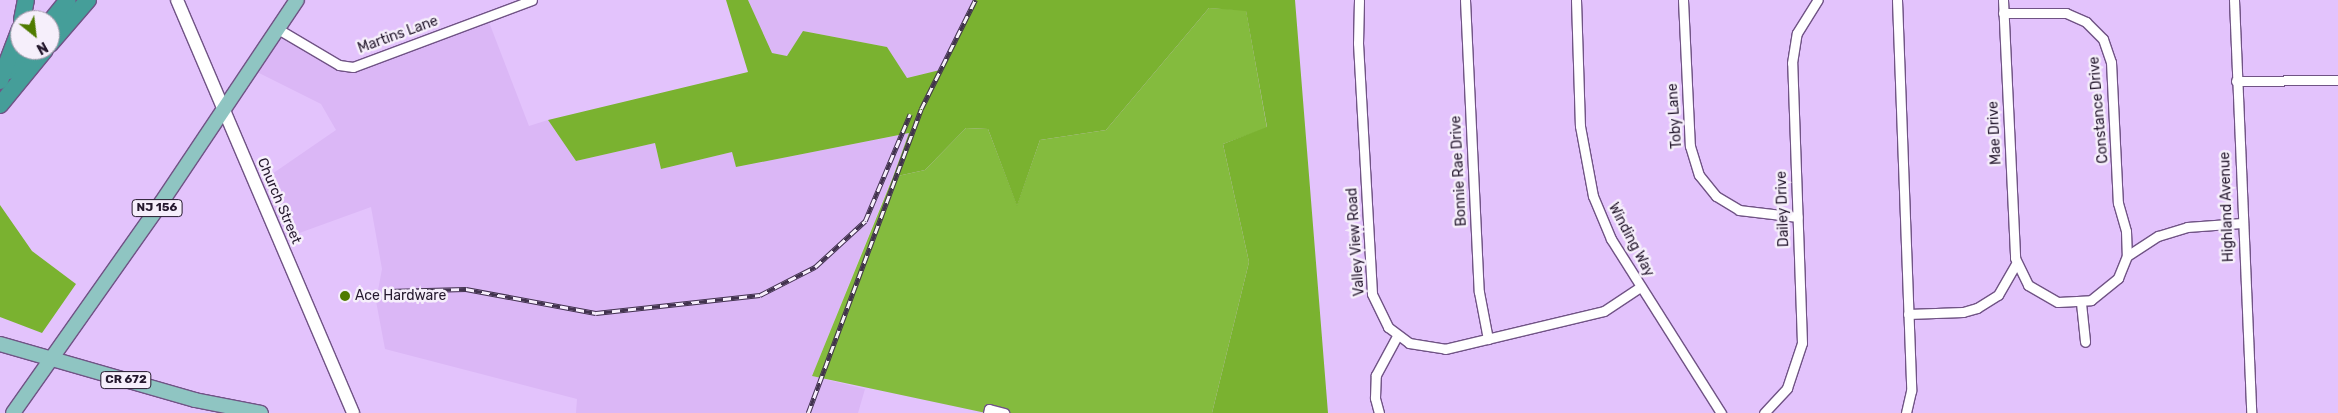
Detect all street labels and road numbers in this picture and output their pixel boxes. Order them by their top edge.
street label: Martins Lane [356,13,440,57]
street label: Constance Drive [2086,56,2112,164]
street label: Toby Lane [1664,83,1686,149]
street label: Mae Drive [1985,101,2005,165]
street label: Bonnie Rae Drive [1448,115,1470,227]
street label: Highland Avenue [2217,151,2237,263]
street label: Church Street [253,156,305,246]
street label: Dailey Drive [1773,170,1793,248]
street label: Valley View Road [1344,187,1368,297]
road number: NJ 156 [131,198,183,218]
street label: Winding Way [1605,200,1657,280]
road number: CR 672 [100,370,152,390]

